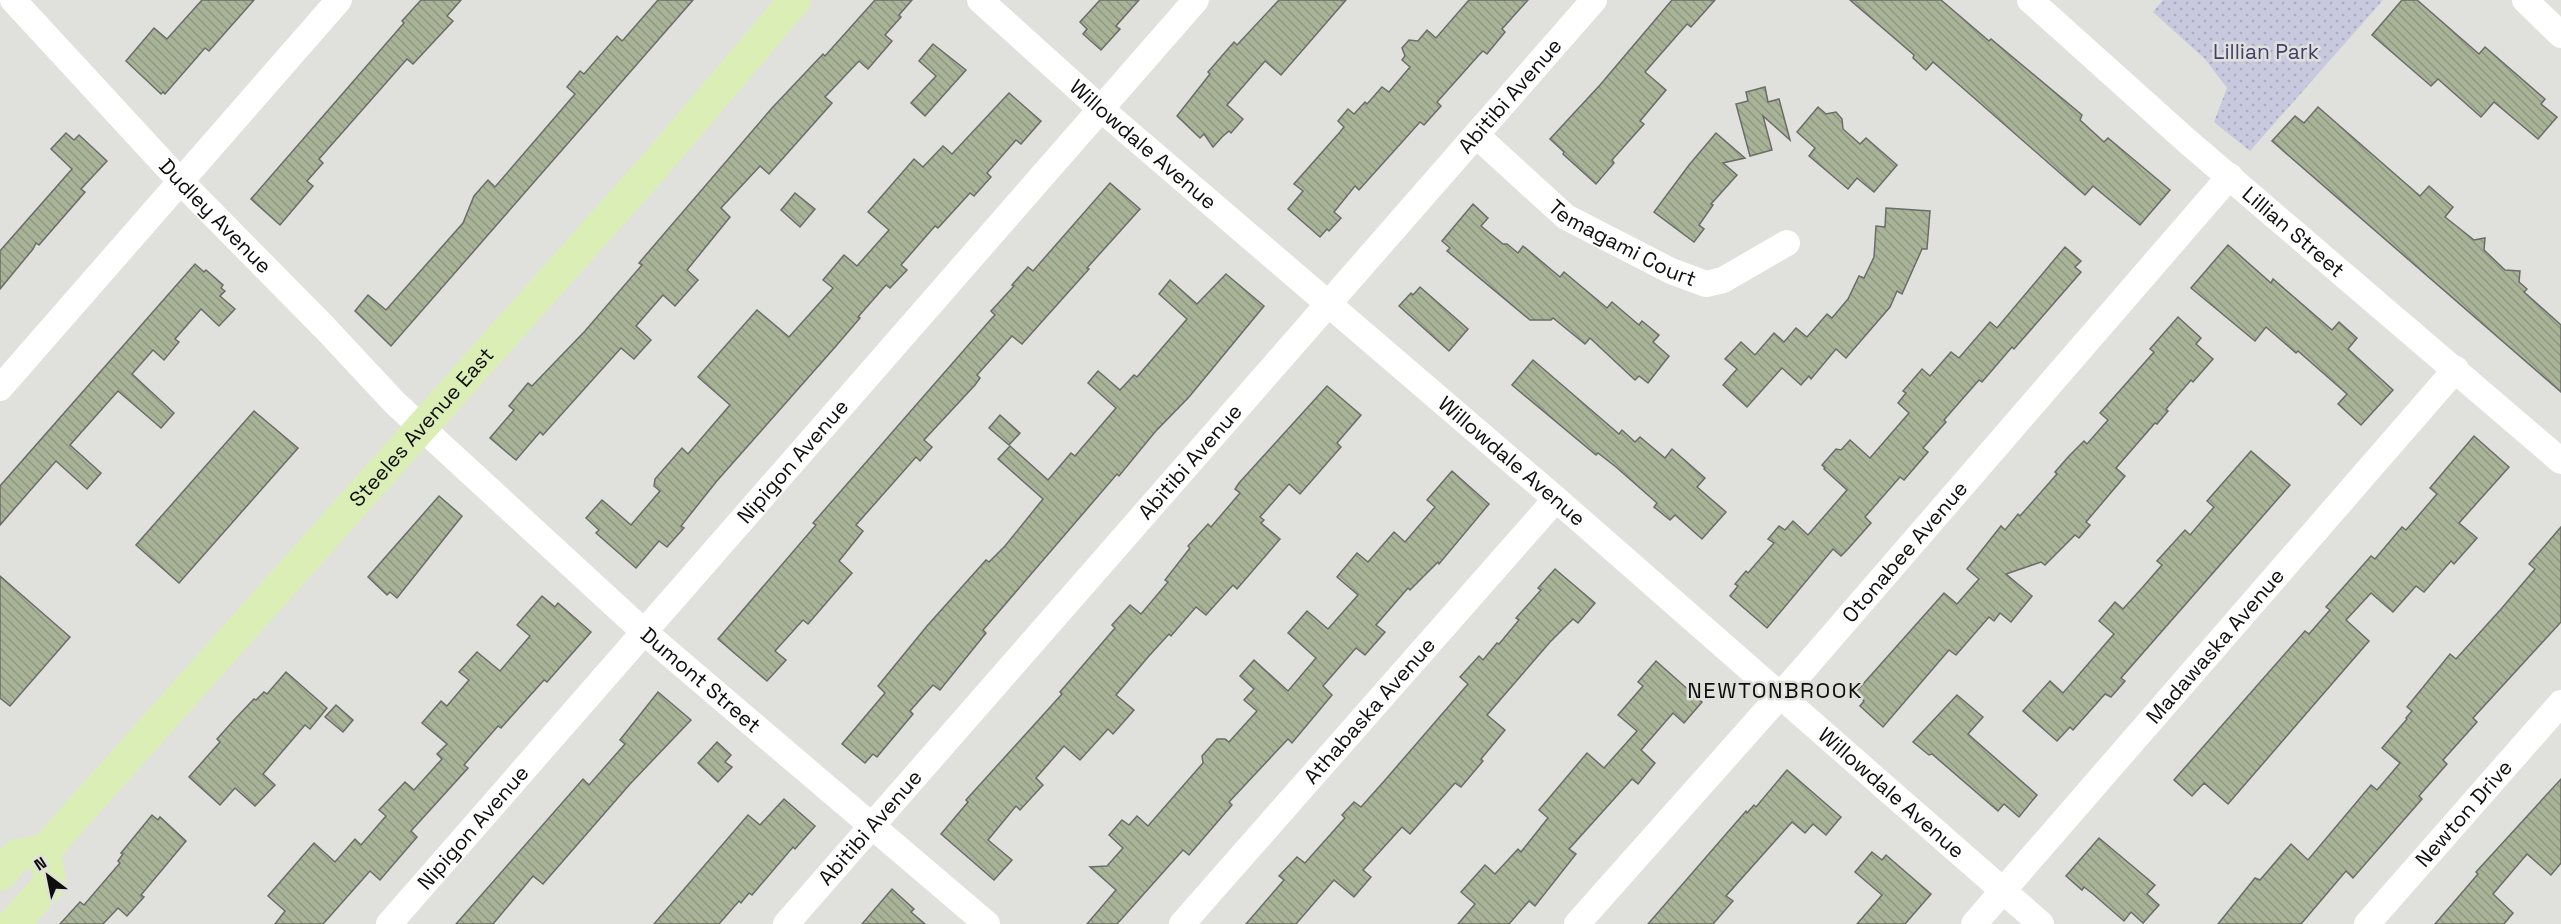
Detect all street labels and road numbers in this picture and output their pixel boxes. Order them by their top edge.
street label: Abitibi Avenue [1452,32,1568,159]
street label: Willowdale Avenue [1064,73,1223,215]
street label: Dudley Avenue [153,153,278,279]
street label: Lillian Street [2237,180,2351,283]
street label: Temagami Court [1543,193,1700,292]
street label: Steeles Avenue East [343,341,499,512]
street label: Willowdale Avenue [1433,390,1591,532]
street label: Nipigon Avenue [731,393,854,529]
street label: Abitibi Avenue [1132,398,1248,525]
street label: Otonabee Avenue [1836,475,1973,628]
street label: Madawaska Avenue [2140,562,2290,729]
street label: Dumont Street [635,621,767,739]
street label: Athabaska Avenue [1297,632,1441,789]
street label: Willowdale Avenue [1813,721,1970,864]
street label: Newton Drive [2409,754,2518,872]
street label: Nipigon Avenue [411,759,534,895]
street label: Abitibi Avenue [812,764,928,891]

